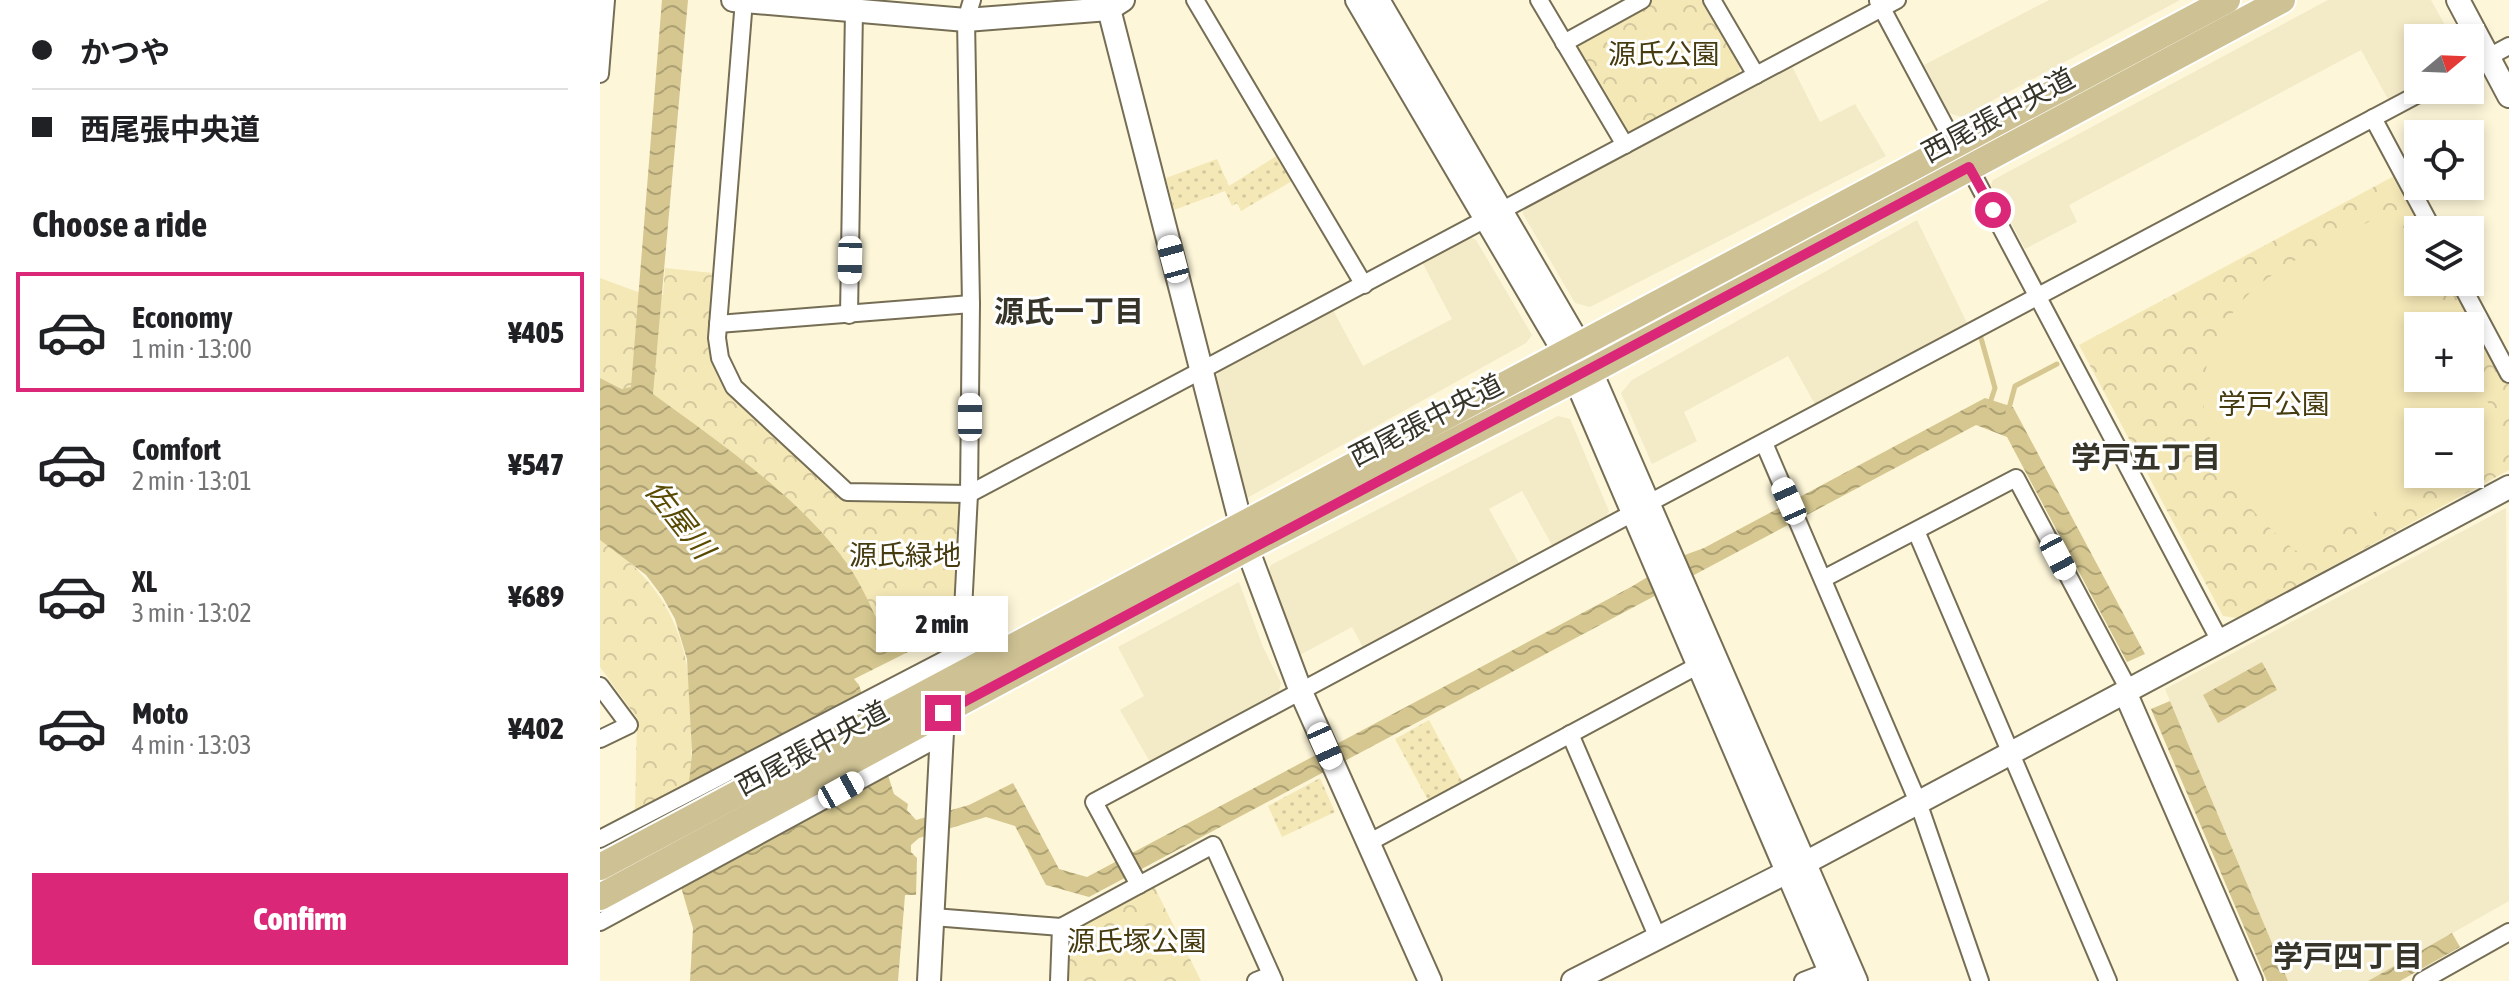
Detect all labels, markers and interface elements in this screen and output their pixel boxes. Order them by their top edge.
north arrow [2404,24,2484,104]
map controls [2404,24,2484,488]
text: かつや [80,35,170,69]
park label: 源氏公園 [1608,38,1720,70]
street label: 西尾張中央道 [1916,61,2080,169]
text: 西尾張中央道 [80,112,260,146]
button: locate [2404,120,2484,200]
route start [1975,192,2011,228]
text: Choose a ride [32,203,207,245]
button: layers [2404,216,2484,296]
car [1155,233,1191,285]
car [838,236,862,284]
district label: 源氏一丁目 [994,294,1144,328]
icon: car [36,296,108,368]
text: Economy [132,300,233,334]
button: + [2404,312,2484,392]
text: ¥405 [508,315,564,349]
text: 1 min · 13:00 [132,334,252,364]
street label: 西尾張中央道 [1344,368,1508,472]
park label: 学戸公園 [2218,388,2330,420]
car [958,393,982,441]
button: − [2404,408,2484,488]
icon: car [36,428,108,500]
text: Comfort [132,432,221,466]
district label: 学戸五丁目 [2071,440,2221,474]
text: ¥547 [508,447,564,481]
text: 2 min · 13:01 [132,466,252,496]
water label: 佐屋川 [639,473,723,567]
car [1768,474,1810,528]
car [2036,530,2080,584]
park label: 源氏緑地 [849,539,961,571]
icon: car [36,560,108,632]
text: XL [132,564,157,598]
text: ¥689 [508,579,564,613]
callout: 2 min [877,597,1009,653]
text: 3 min · 13:02 [132,598,252,628]
text: 2 min [915,609,969,639]
icon: car [36,692,108,764]
street label: 西尾張中央道 [730,694,894,802]
route end [925,695,961,731]
text: Moto [132,696,189,730]
text: ¥402 [508,711,564,745]
car [1304,719,1346,773]
text: 4 min · 13:03 [132,730,252,760]
car [814,768,868,812]
button: Confirm [32,873,568,965]
park label: 源氏塚公園 [1067,925,1207,957]
district label: 学戸四丁目 [2273,939,2423,973]

